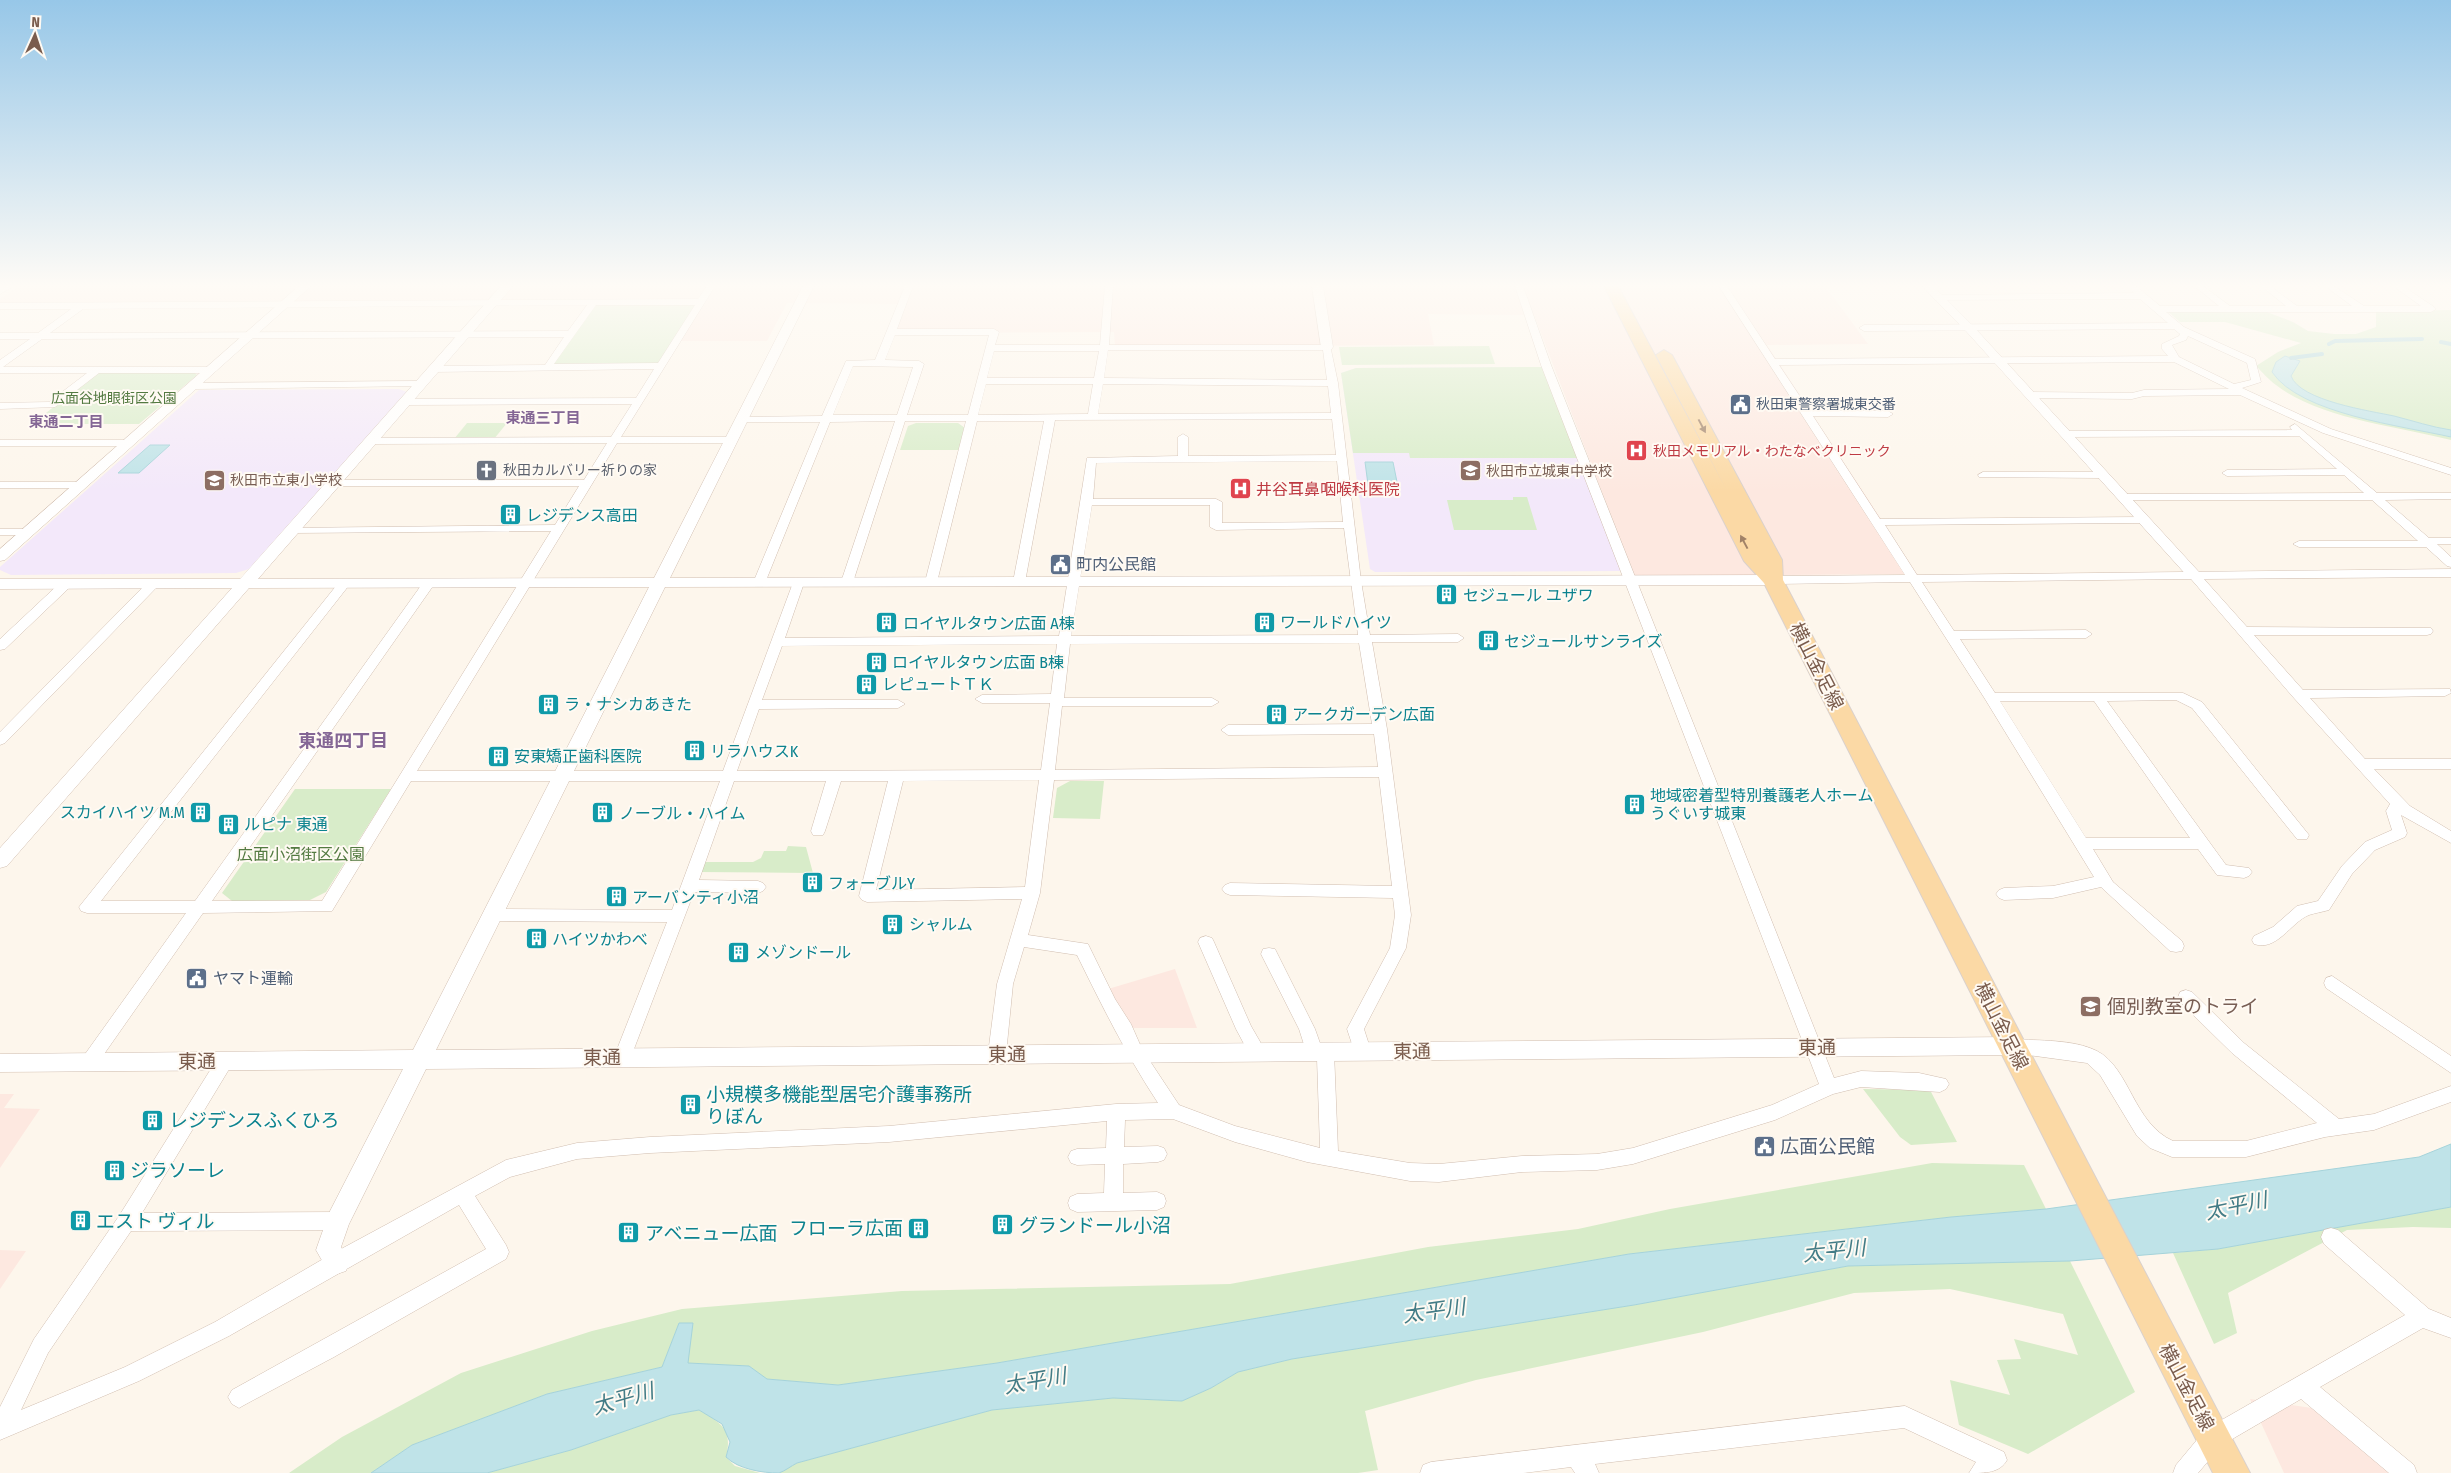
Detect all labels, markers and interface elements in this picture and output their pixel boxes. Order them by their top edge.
north arrow [10,10,60,60]
text: N [31,14,40,31]
park label: 広面谷地眼街区公園 [51,390,177,407]
public building icon: 秋田東警察署城東交番 [1728,392,1752,416]
place label: 秋田東警察署城東交番 [1756,396,1896,413]
district label: 東通三丁目 [505,409,581,427]
district label: 東通二丁目 [28,413,104,431]
one-way arrow [1698,419,1706,433]
hospital icon: 秋田メモリアル・わたなべクリニック [1625,439,1649,463]
place label: 秋田メモリアル・わたなべクリニック [1653,443,1891,460]
church icon: 秋田カルバリー祈りの家 [475,458,499,482]
school or university icon: 秋田市立城東中学校 [1458,459,1482,483]
place label: 秋田カルバリー祈りの家 [503,462,657,479]
place label: 秋田市立城東中学校 [1486,463,1612,480]
school or university icon: 秋田市立東小学校 [202,468,226,492]
place label: 秋田市立東小学校 [230,472,342,489]
hospital icon: 井谷耳鼻咽喉科医院 [1228,477,1252,501]
place label: 井谷耳鼻咽喉科医院 [1256,480,1400,499]
building icon: レジデンス高田 [498,503,522,527]
place label: レジデンス高田 [526,506,638,525]
one-way arrow [1740,534,1748,549]
public building icon: 町内公民館 [1048,552,1072,576]
place label: 町内公民館 [1076,555,1156,574]
building icon: セジュール ユザワ [1435,583,1459,607]
place label: セジュール ユザワ [1463,586,1594,605]
building icon: ワールドハイツ [1252,610,1276,634]
building icon: ロイヤルタウン広面 A棟 [875,611,899,635]
place label: ワールドハイツ [1280,613,1392,632]
place label: ロイヤルタウン広面 A棟 [903,614,1075,633]
street label: 横山金足線 [1785,619,1848,714]
building icon: セジュールサンライズ [1476,629,1500,653]
place label: セジュールサンライズ [1504,632,1662,651]
building icon: ロイヤルタウン広面 B棟 [864,650,888,674]
place label: ロイヤルタウン広面 B棟 [892,653,1064,672]
building icon: レピュートＴＫ [854,672,878,696]
place label: レピュートＴＫ [882,675,994,694]
building icon: ラ・ナシカあきた [536,692,560,716]
place label: ラ・ナシカあきた [564,695,692,714]
building icon: アークガーデン広面 [1264,702,1288,726]
place label: アークガーデン広面 [1292,705,1435,724]
district label: 東通四丁目 [298,730,388,752]
building icon: リラハウスK [682,739,706,763]
place label: リラハウスK [710,742,799,761]
building icon: 安東矯正歯科医院 [486,744,510,768]
place label: 安東矯正歯科医院 [514,747,642,766]
place label: 地域密着型特別養護老人ホーム うぐいす城東 [1650,786,1874,823]
building icon: 地域密着型特別養護老人ホーム うぐいす城東 [1622,792,1646,816]
building icon: スカイハイツ M.M [189,800,213,824]
building icon: ノーブル・ハイム [591,801,615,825]
place label: スカイハイツ M.M [60,803,185,822]
place label: ノーブル・ハイム [619,804,745,823]
building icon: ルピナ 東通 [216,812,240,836]
place label: ルピナ 東通 [244,815,328,834]
park label: 広面小沼街区公園 [237,845,365,864]
building icon: フォーブルY [800,871,824,895]
place label: フォーブルY [828,874,915,893]
building icon: アーバンティ小沼 [604,885,628,909]
place label: アーバンティ小沼 [632,888,759,907]
building icon: シャルム [881,912,905,936]
place label: シャルム [909,915,973,934]
building icon: ハイツかわべ [524,927,548,951]
place label: ハイツかわべ [552,930,648,949]
building icon: メゾンドール [727,940,751,964]
place label: メゾンドール [755,943,851,962]
public building icon: ヤマト運輸 [185,966,209,990]
place label: ヤマト運輸 [213,969,293,988]
street label: 横山金足線 [1970,979,2033,1074]
school or university icon: 個別教室のトライ [2079,994,2103,1018]
place label: 個別教室のトライ [2107,995,2259,1018]
street label: 東通 [1798,1036,1836,1059]
street label: 東通 [1393,1040,1431,1063]
street label: 東通 [988,1043,1026,1066]
street label: 東通 [583,1046,621,1069]
street label: 東通 [178,1050,216,1073]
place label: 小規模多機能型居宅介護事務所 りぼん [706,1083,972,1128]
building icon: 小規模多機能型居宅介護事務所 りぼん [678,1093,702,1117]
building icon: レジデンスふくひろ [141,1108,165,1132]
place label: レジデンスふくひろ [169,1109,340,1132]
public building icon: 広面公民館 [1752,1134,1776,1158]
place label: 広面公民館 [1780,1135,1875,1158]
building icon: ジラソーレ [102,1158,126,1182]
place label: ジラソーレ [130,1159,225,1182]
water label: 太平川 [2202,1186,2271,1225]
building icon: エスト ヴィル [68,1209,92,1233]
place label: エスト ヴィル [96,1210,214,1233]
building icon: グランドール小沼 [991,1213,1015,1237]
place label: グランドール小沼 [1019,1214,1171,1237]
building icon: フローラ広面 [907,1216,931,1240]
place label: フローラ広面 [789,1217,903,1240]
building icon: アベニュー広面 [617,1221,641,1245]
place label: アベニュー広面 [645,1222,778,1245]
water label: 太平川 [1801,1235,1869,1267]
water label: 太平川 [1401,1293,1469,1328]
street label: 横山金足線 [2154,1340,2219,1435]
water label: 太平川 [1002,1362,1070,1399]
water label: 太平川 [589,1377,659,1420]

